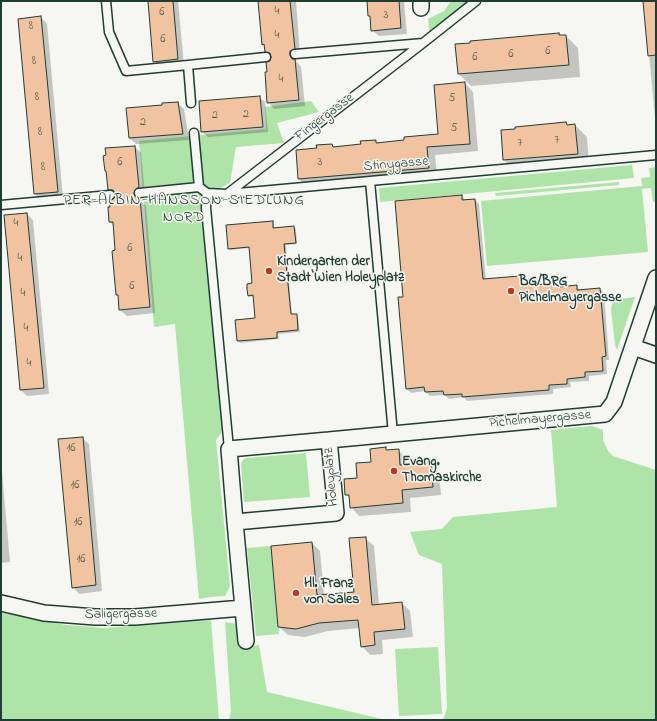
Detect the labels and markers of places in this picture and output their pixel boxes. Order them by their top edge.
place label: Kindergarten der Stadt Wien Holeyplatz [277,255,404,288]
marker: Kindergarten der Stadt Wien Holeyplatz [264,266,274,276]
place label: BG/BRG Pichelmayergasse [519,275,621,308]
marker: BG/BRG Pichelmayergasse [506,286,516,296]
place label: Evang. Thomaskirche [402,455,482,488]
marker: Evang. Thomaskirche [389,466,399,476]
place label: Hl. Franz von Sales [304,577,359,610]
marker: Hl. Franz von Sales [291,588,301,598]

